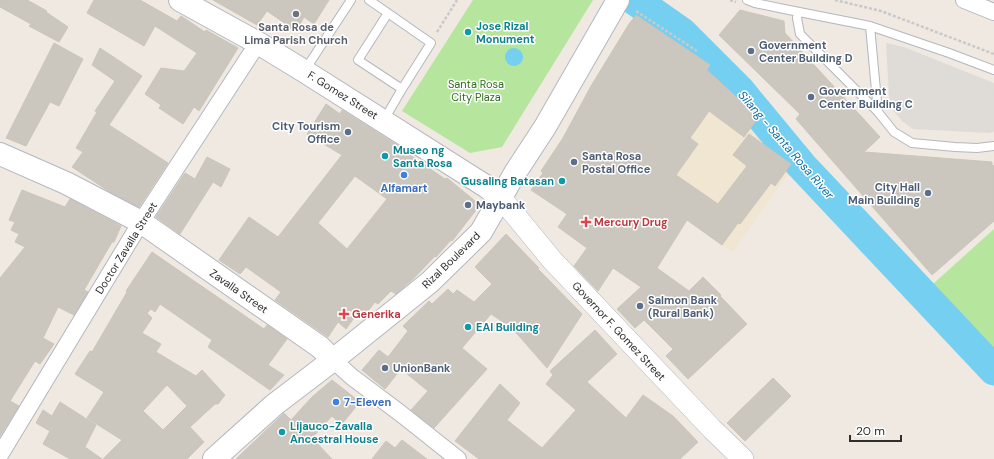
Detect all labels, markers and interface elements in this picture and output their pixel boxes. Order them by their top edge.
marker: Santa Rosa de Lima Parish Church [291,9,301,19]
place label: Jose Rizal Monument [476,19,535,46]
place label: Santa Rosa de Lima Parish Church [244,20,348,47]
marker: Jose Rizal Monument [463,27,473,37]
place label: Government Center Building D [759,38,853,65]
marker: Government Center Building D [746,46,756,56]
street label: F. Gomez Street [305,68,381,122]
park label: Santa Rosa City Plaza [448,77,504,104]
place label: Government Center Building C [819,84,913,111]
water label: Silang - Santa Rosa River [734,87,838,203]
marker: Government Center Building C [806,92,816,102]
place label: City Tourism Office [272,119,340,146]
marker: City Tourism Office [343,127,353,137]
place label: Museo ng Santa Rosa [393,143,452,170]
place label: Santa Rosa Postal Office [582,149,651,176]
marker: Museo ng Santa Rosa [380,151,390,161]
marker: Santa Rosa Postal Office [569,157,579,167]
marker: Alfamart [399,170,409,180]
place label: Gusaling Batasan [461,174,554,188]
marker: Gusaling Batasan [557,176,567,186]
place label: City Hall Main Building [848,180,920,207]
place label: Alfamart [380,181,428,195]
marker: City Hall Main Building [923,188,933,198]
place label: Maybank [476,198,526,212]
street label: Doctor Zavalla Street [92,199,160,297]
marker: Maybank [463,200,473,210]
place label: Mercury Drug [594,215,668,229]
marker: Mercury Drug [581,217,591,227]
street label: Rizal Boulevard [419,229,483,291]
street label: Zavalla Street [207,266,271,316]
street label: Governor F. Gomez Street [569,278,669,384]
place label: Salmon Bank (Rural Bank) [648,293,718,320]
marker: Salmon Bank (Rural Bank) [635,301,645,311]
place label: Generika [352,307,401,321]
marker: Generika [339,309,349,319]
place label: EAI Building [476,320,540,334]
marker: EAI Building [463,322,473,332]
place label: UnionBank [393,361,451,375]
marker: UnionBank [380,363,390,373]
place label: 7-Eleven [344,395,391,409]
marker: 7-Eleven [331,397,341,407]
scale bar [850,417,901,443]
place label: Lijauco-Zavalla Ancestral House [290,419,379,446]
text: 20 m [856,423,885,439]
marker: Lijauco-Zavalla Ancestral House [277,427,287,437]

